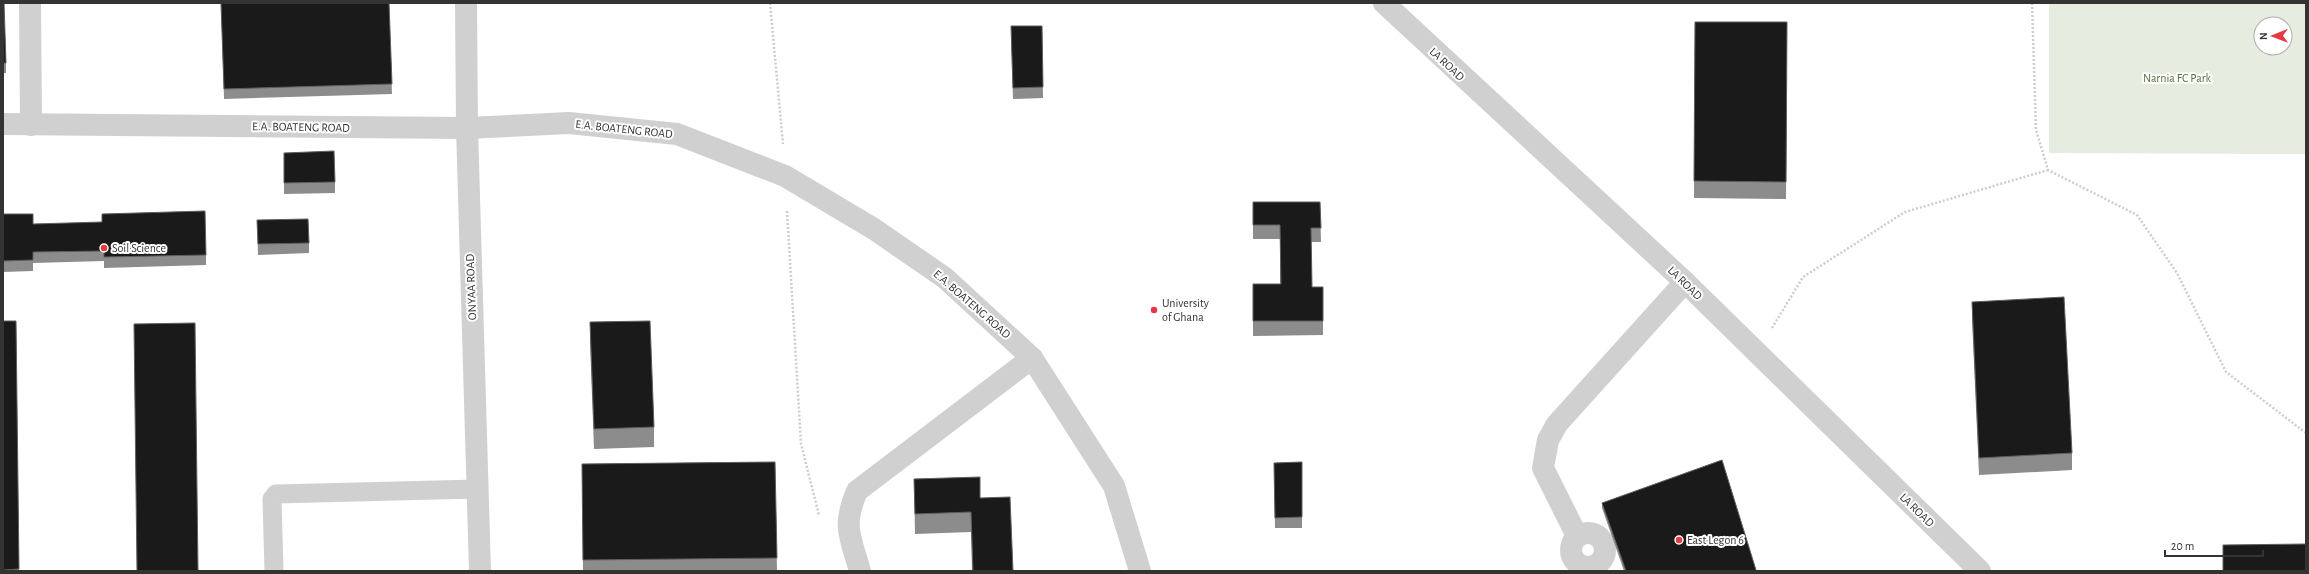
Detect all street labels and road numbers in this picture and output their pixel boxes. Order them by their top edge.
street label: LA ROAD [1427,45,1467,83]
street label: E.A. BOATENG ROAD [575,118,674,140]
street label: E.A. BOATENG ROAD [252,120,350,134]
street label: ONYAA ROAD [464,254,478,320]
street label: LA ROAD [1666,264,1705,302]
street label: E.A. BOATENG ROAD [931,267,1013,341]
street label: LA ROAD [1898,491,1937,529]

